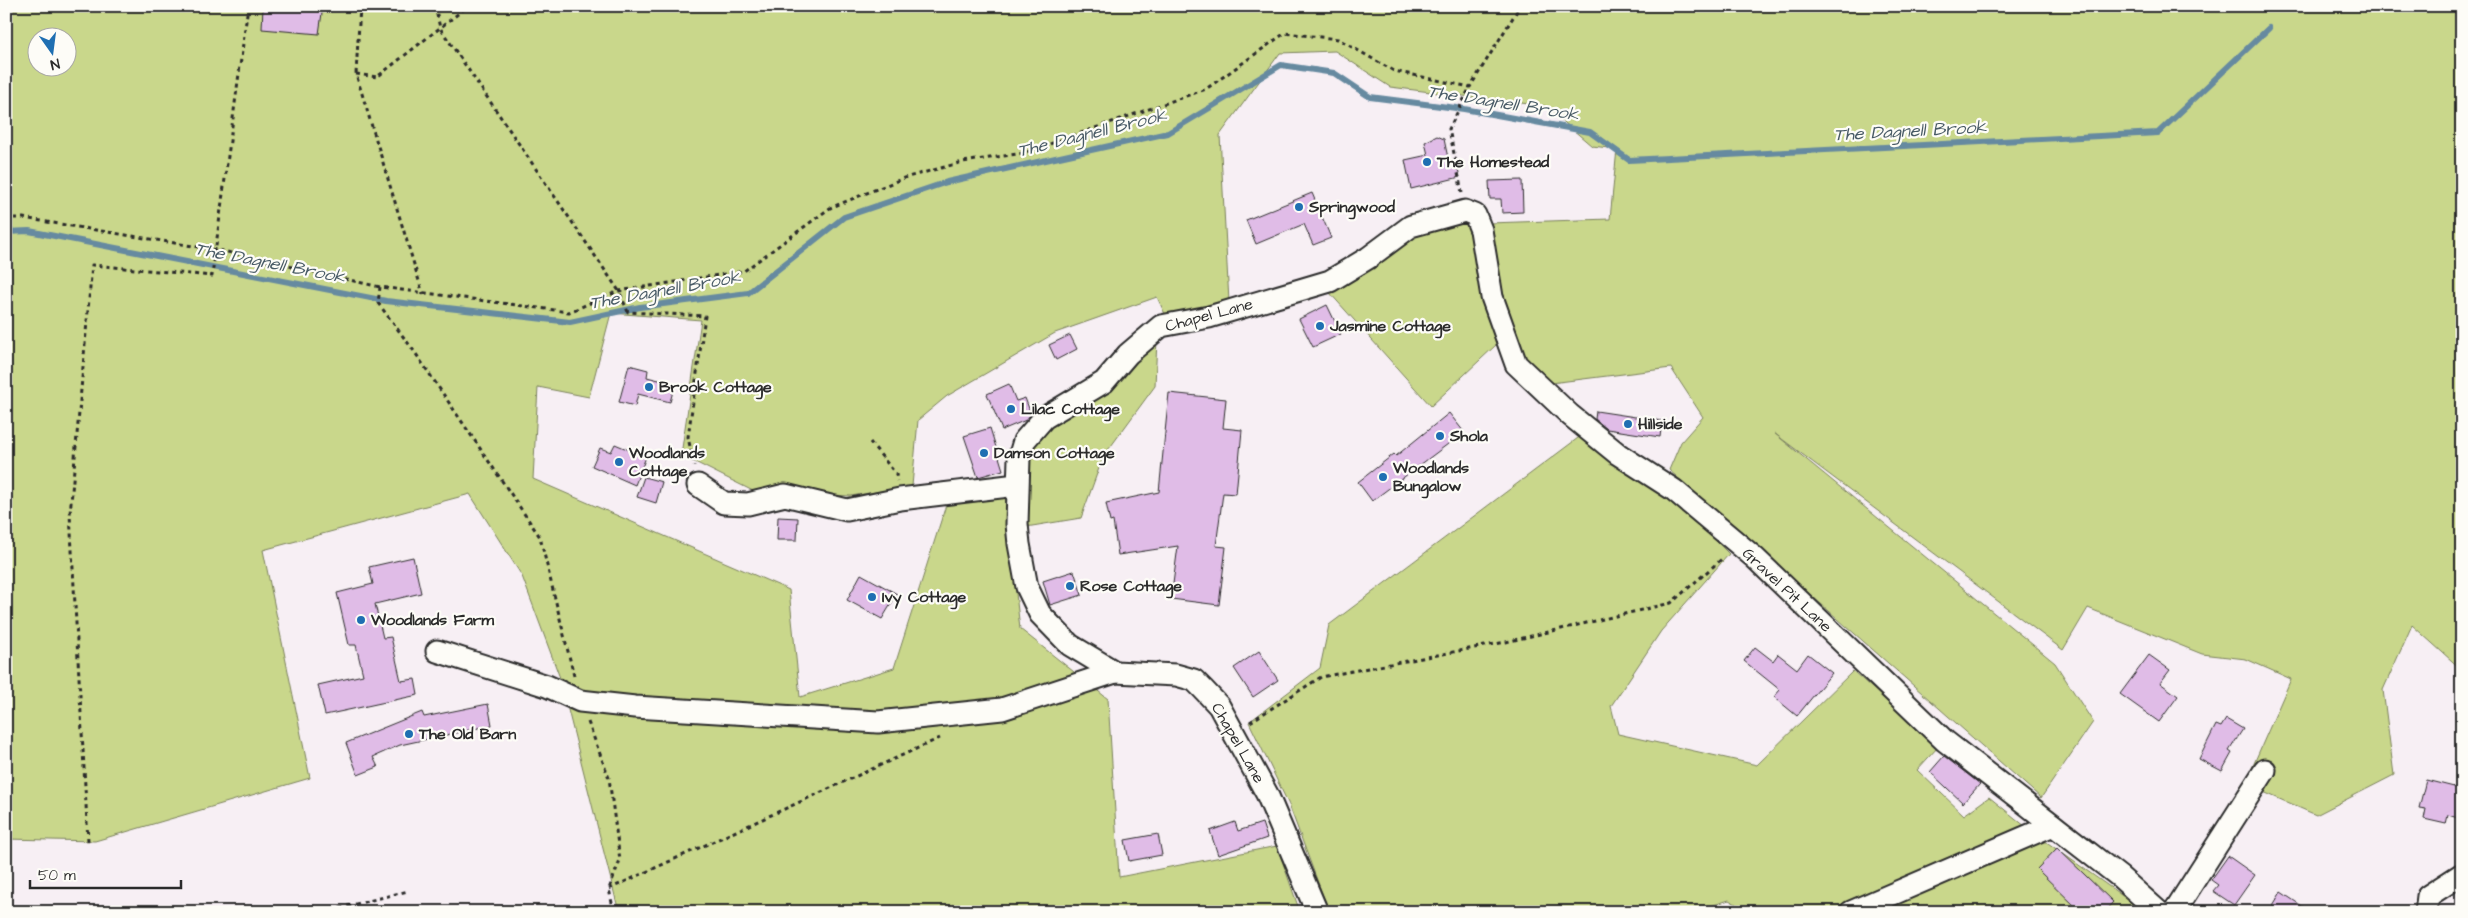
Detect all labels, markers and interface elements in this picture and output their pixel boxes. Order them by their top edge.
north arrow [28,28,78,78]
text: N [48,53,62,74]
water label: The Dagnell Brook [1425,79,1581,128]
water label: The Dagnell Brook [1015,102,1170,165]
water label: The Dagnell Brook [1833,114,1988,148]
place label: The Homestead [1436,151,1550,173]
marker: The Homestead [1421,156,1433,168]
place label: Springwood [1308,196,1396,220]
marker: Springwood [1293,201,1305,213]
water label: The Dagnell Brook [192,236,348,291]
water label: The Dagnell Brook [588,264,744,317]
street label: Chapel Lane [1163,293,1256,337]
place label: Jasmine Cottage [1329,315,1451,339]
marker: Jasmine Cottage [1314,320,1326,332]
place label: Brook Cottage [659,376,772,400]
marker: Brook Cottage [643,381,655,393]
place label: Lilac Cottage [1021,398,1120,422]
marker: Lilac Cottage [1005,403,1017,415]
place label: Hillside [1638,413,1683,435]
marker: Hillside [1622,418,1634,430]
place label: Shola [1449,425,1489,447]
marker: Shola [1434,430,1446,442]
place label: Woodlands Cottage [628,442,705,484]
place label: Damson Cottage [994,442,1115,466]
marker: Damson Cottage [978,447,990,459]
marker: Woodlands Cottage [613,456,625,468]
place label: Woodlands Bungalow [1392,457,1469,499]
marker: Woodlands Bungalow [1377,471,1389,483]
street label: Gravel Pit Lane [1737,543,1837,638]
place label: Rose Cottage [1080,575,1182,599]
marker: Rose Cottage [1064,580,1076,592]
place label: Ivy Cottage [882,586,967,610]
marker: Ivy Cottage [866,591,878,603]
place label: Woodlands Farm [370,609,495,631]
marker: Woodlands Farm [355,614,367,626]
street label: Chapel Lane [1206,699,1270,788]
place label: The Old Barn [418,723,516,745]
marker: The Old Barn [403,728,415,740]
scale bar [30,858,181,890]
text: 50 m [38,865,76,886]

